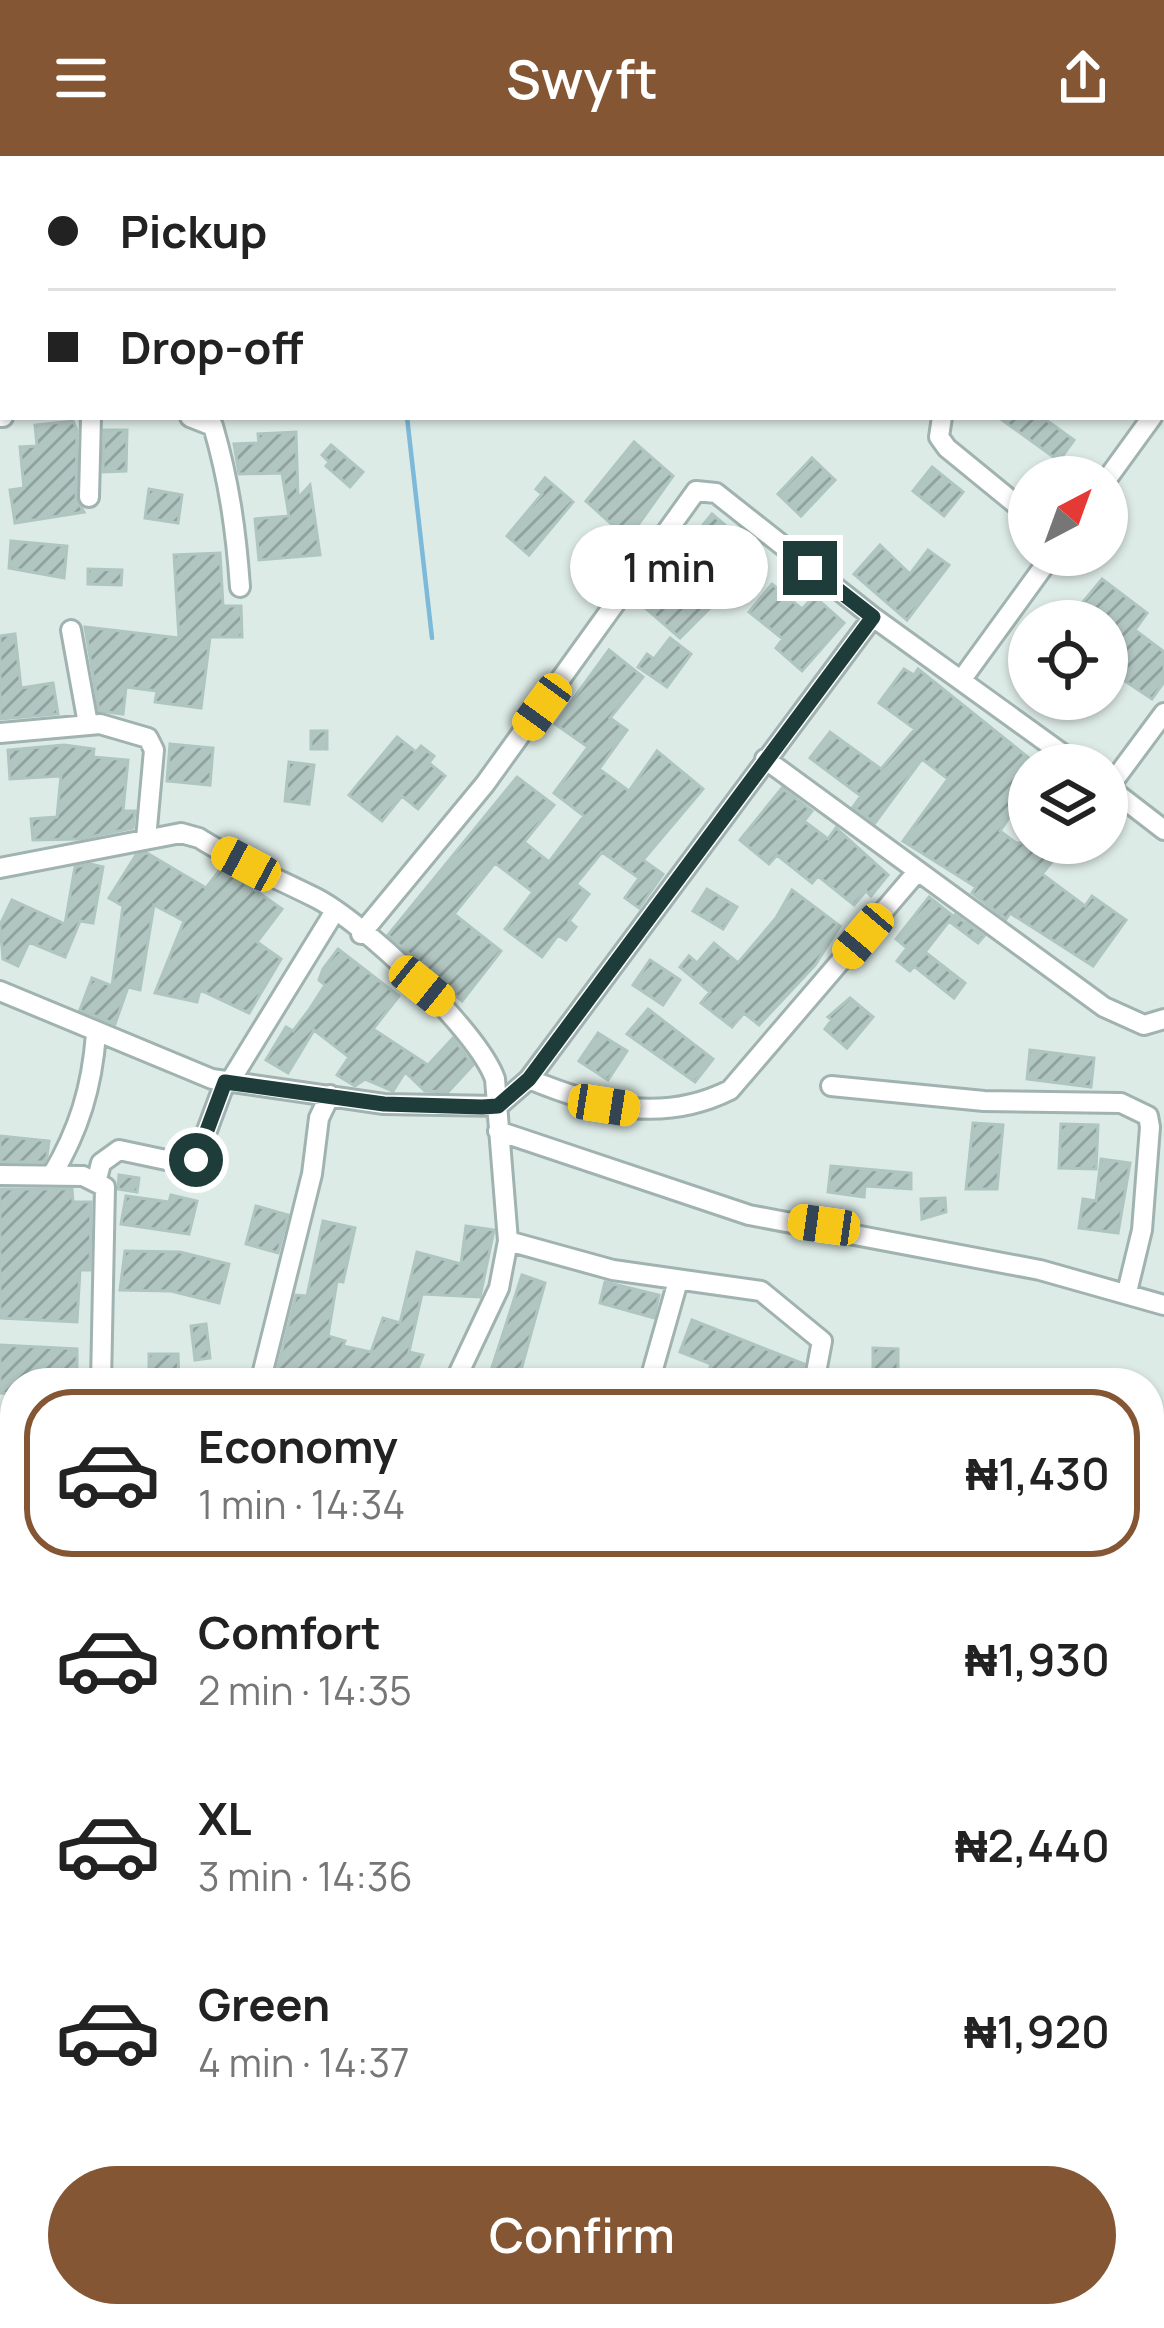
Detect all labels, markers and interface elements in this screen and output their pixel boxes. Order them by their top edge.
text: Swyft [506,41,658,115]
icon: menu [48,45,114,111]
icon: share [1050,45,1116,111]
text: Pickup [120,200,267,262]
text: Drop-off [120,316,303,378]
north arrow [1008,456,1128,576]
map controls [1008,456,1128,864]
callout: 1 min [570,526,768,610]
text: 1 min [623,540,715,594]
route end [783,541,837,595]
button: locate [1008,600,1128,720]
car [506,667,578,747]
button: layers [1008,744,1128,864]
car [206,831,286,897]
car [826,897,900,975]
car [383,949,461,1023]
car [566,1082,642,1128]
route start [169,1133,223,1187]
car [786,1202,862,1248]
text: Economy [198,1415,398,1477]
icon: car [54,1419,162,1527]
text: ₦1,430 [965,1442,1110,1504]
text: 1 min · 14:34 [198,1477,405,1531]
text: Comfort [198,1601,381,1663]
icon: car [54,1605,162,1713]
text: ₦1,930 [965,1628,1110,1690]
text: 2 min · 14:35 [198,1663,412,1717]
text: XL [198,1787,252,1849]
icon: car [54,1791,162,1899]
text: ₦2,440 [955,1814,1110,1876]
text: 3 min · 14:36 [198,1849,413,1903]
text: Green [198,1973,330,2035]
icon: car [54,1977,162,2085]
text: ₦1,920 [964,2000,1110,2062]
text: 4 min · 14:37 [198,2035,410,2089]
button: Confirm [48,2166,1116,2304]

